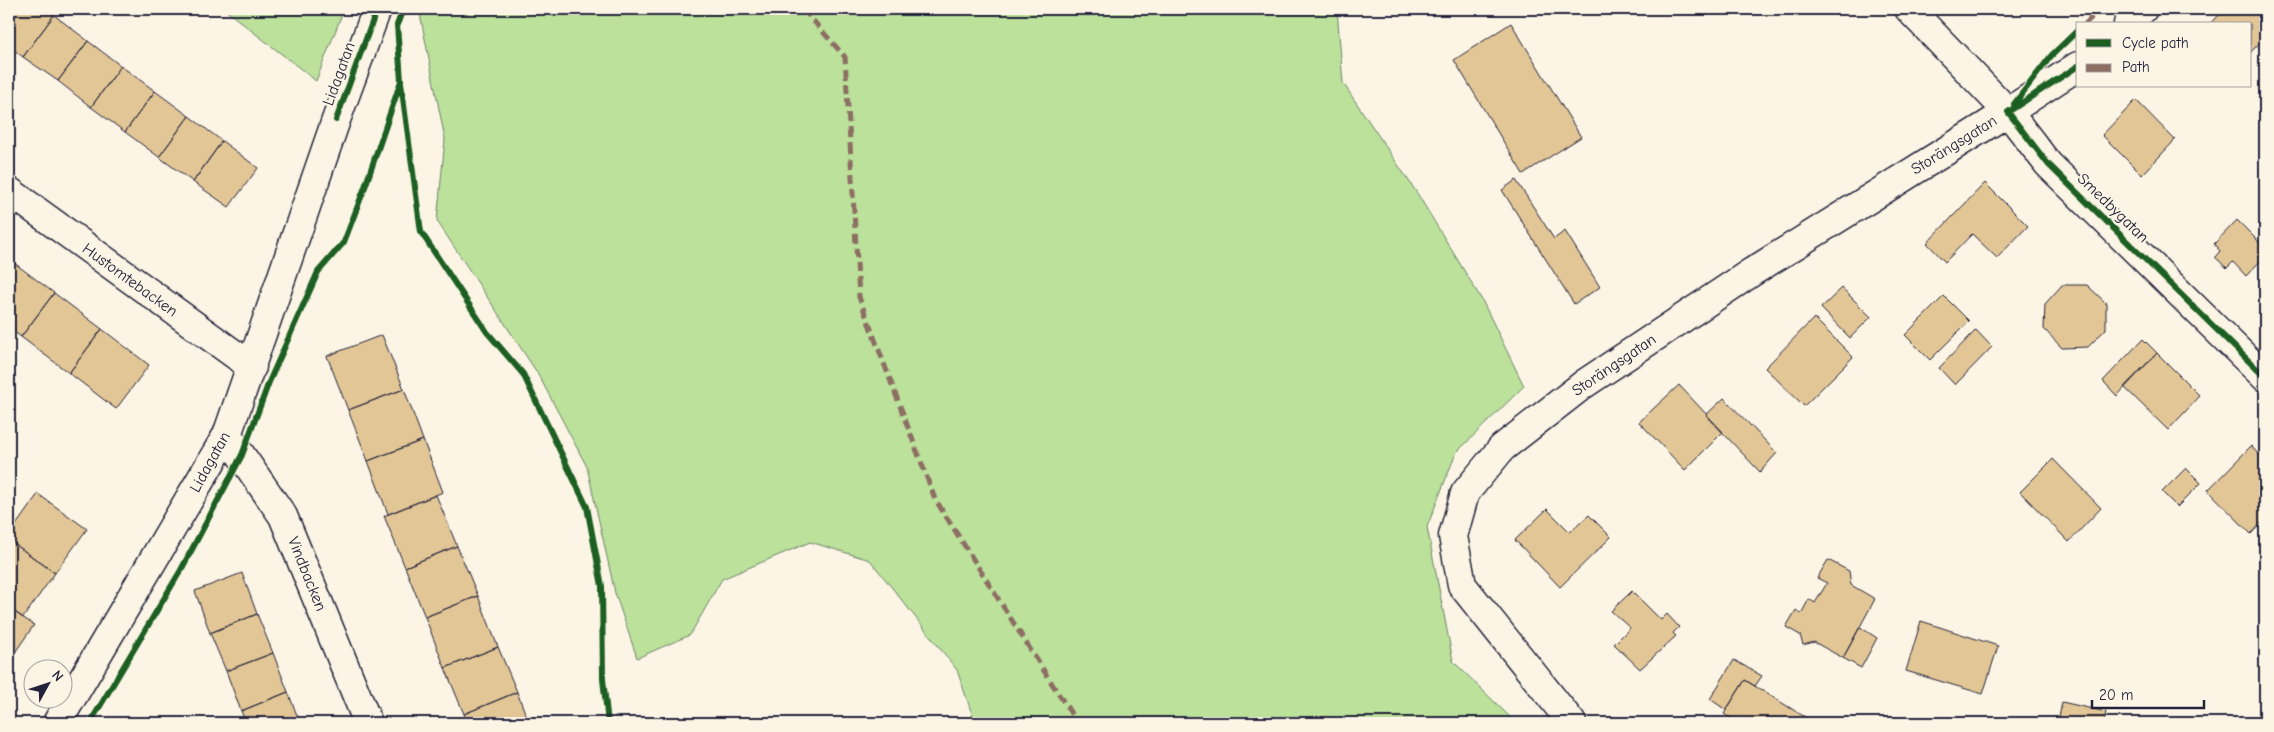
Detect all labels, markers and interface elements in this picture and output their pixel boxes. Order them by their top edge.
legend [2076,22,2252,88]
text: Cycle path [2122,34,2189,52]
street label: Lidagatan [319,40,359,108]
text: Path [2122,58,2150,76]
street label: Storängsgatan [1908,112,2000,178]
street label: Smedbygatan [2074,170,2152,246]
street label: Hustomtebacken [79,239,181,321]
street label: Storängsgatan [1569,330,1659,400]
street label: Lidagatan [186,429,234,495]
street label: Vindbacken [284,534,330,614]
north arrow [22,660,72,710]
text: N [48,667,67,685]
scale bar [2092,677,2204,709]
text: 20 m [2099,686,2133,704]

